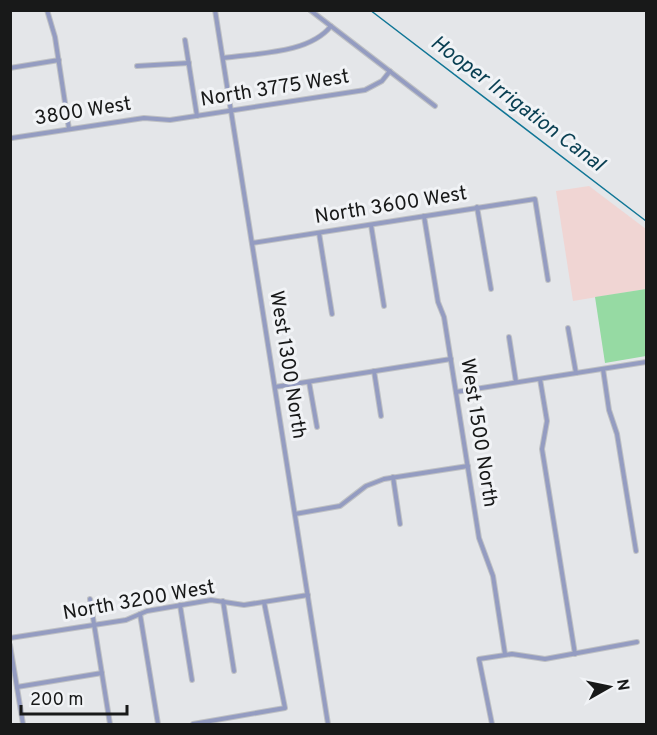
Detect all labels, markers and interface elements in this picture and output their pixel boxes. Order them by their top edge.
water label: Hooper Irrigation Canal [425,30,611,179]
street label: North 3775 West [199,64,351,114]
street label: 3800 West [33,92,133,132]
street label: North 3600 West [313,181,469,231]
street label: West 1300 North [262,289,312,441]
street label: West 1500 North [453,357,503,509]
street label: North 3200 West [61,575,217,627]
north arrow [579,657,639,717]
scale bar [21,678,128,716]
text: N [611,678,633,692]
text: 200 m [30,689,83,712]

